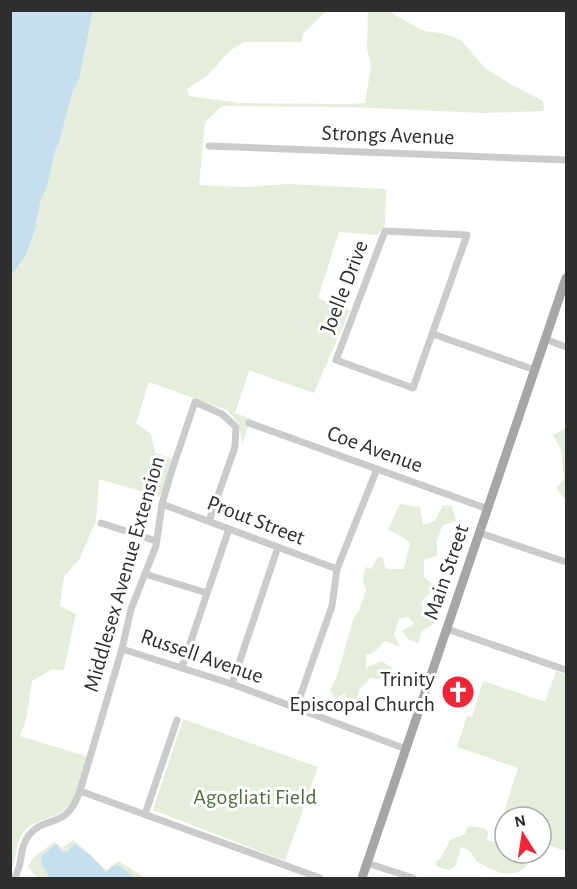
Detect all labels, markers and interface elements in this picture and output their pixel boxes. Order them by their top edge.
street label: Strongs Avenue [321,122,455,148]
street label: Joelle Drive [316,237,372,337]
street label: Coe Avenue [324,422,426,476]
street label: Middlesex Avenue Extension [80,454,168,694]
street label: Prout Street [204,491,308,549]
street label: Main Street [419,521,473,623]
street label: Russell Avenue [138,625,266,687]
place label: Trinity Episcopal Church [289,668,436,715]
church icon: Trinity Episcopal Church [440,674,476,710]
park label: Agogliati Field [193,786,317,808]
north arrow [493,805,553,865]
text: N [513,812,527,830]

